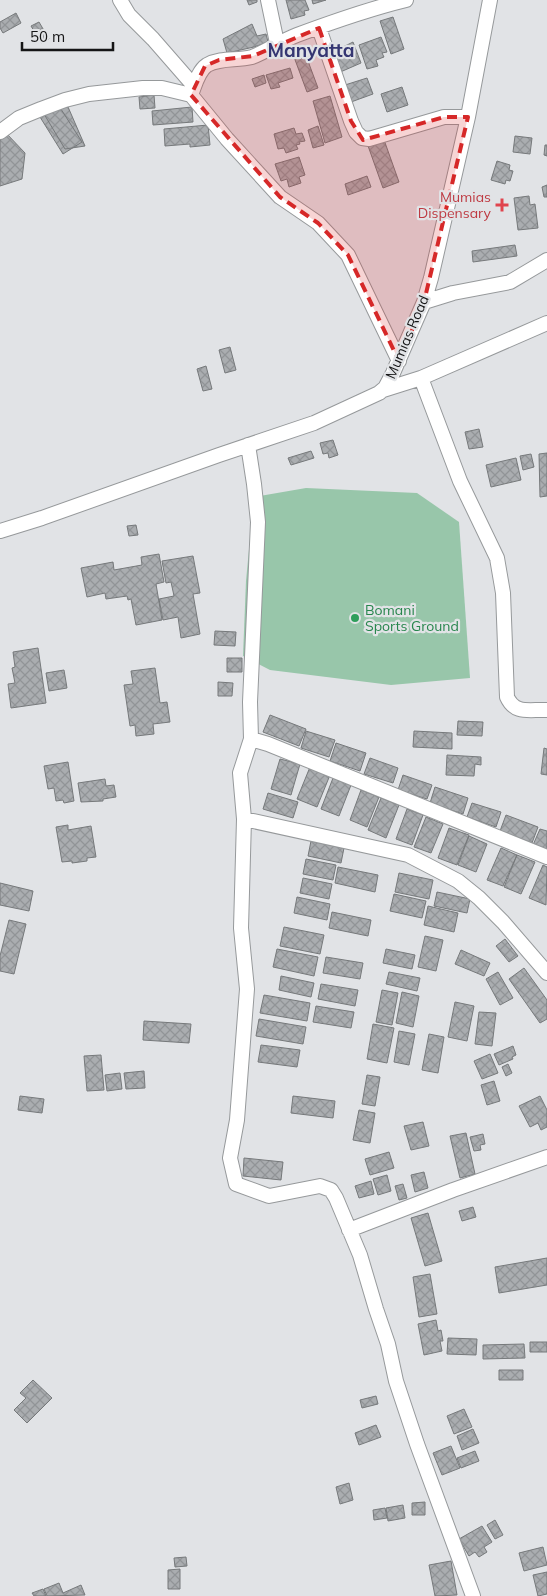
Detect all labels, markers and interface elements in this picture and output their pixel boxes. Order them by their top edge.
scale bar [22,20,114,52]
text: 50 m [30,27,65,46]
district label: Manyatta [267,38,355,62]
place label: Mumias Dispensary [418,188,492,222]
marker: Mumias Dispensary [495,198,509,212]
street label: Mumias Road [381,292,433,382]
place label: Bomani Sports Ground [365,601,459,635]
marker: Bomani Sports Ground [349,612,361,624]

